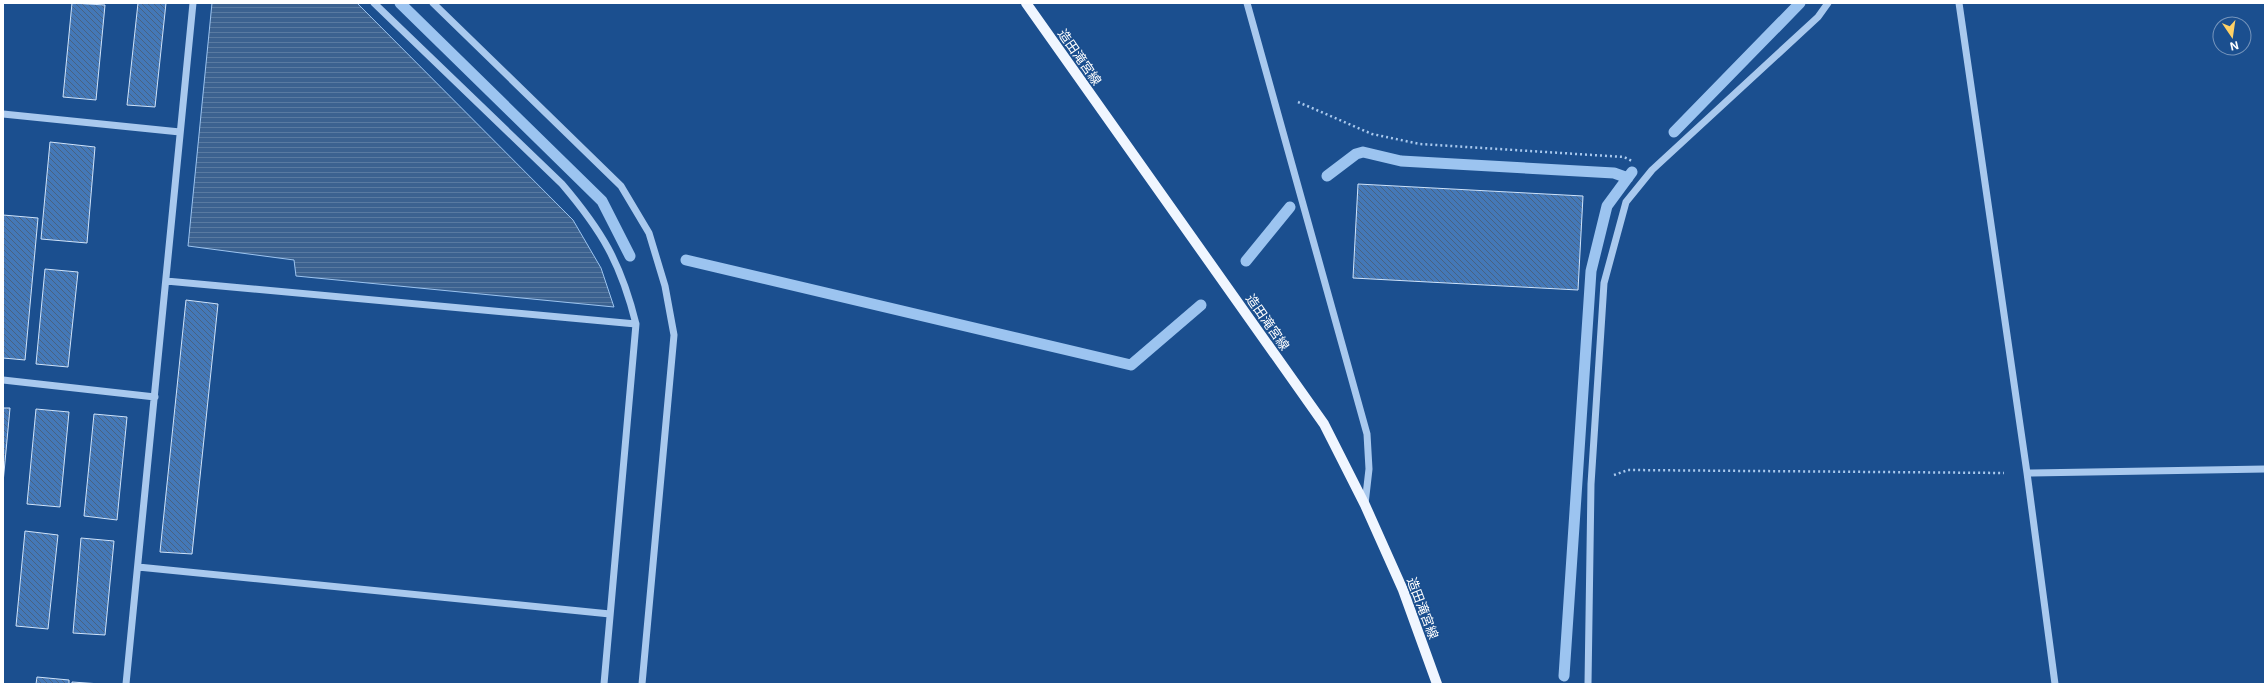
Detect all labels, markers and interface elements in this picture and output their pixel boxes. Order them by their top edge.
north arrow [2212,16,2252,56]
street label: 造田滝宮線 [1055,26,1105,88]
text: N [2229,38,2240,54]
street label: 造田滝宮線 [1243,291,1293,353]
street label: 造田滝宮線 [1404,575,1442,641]

